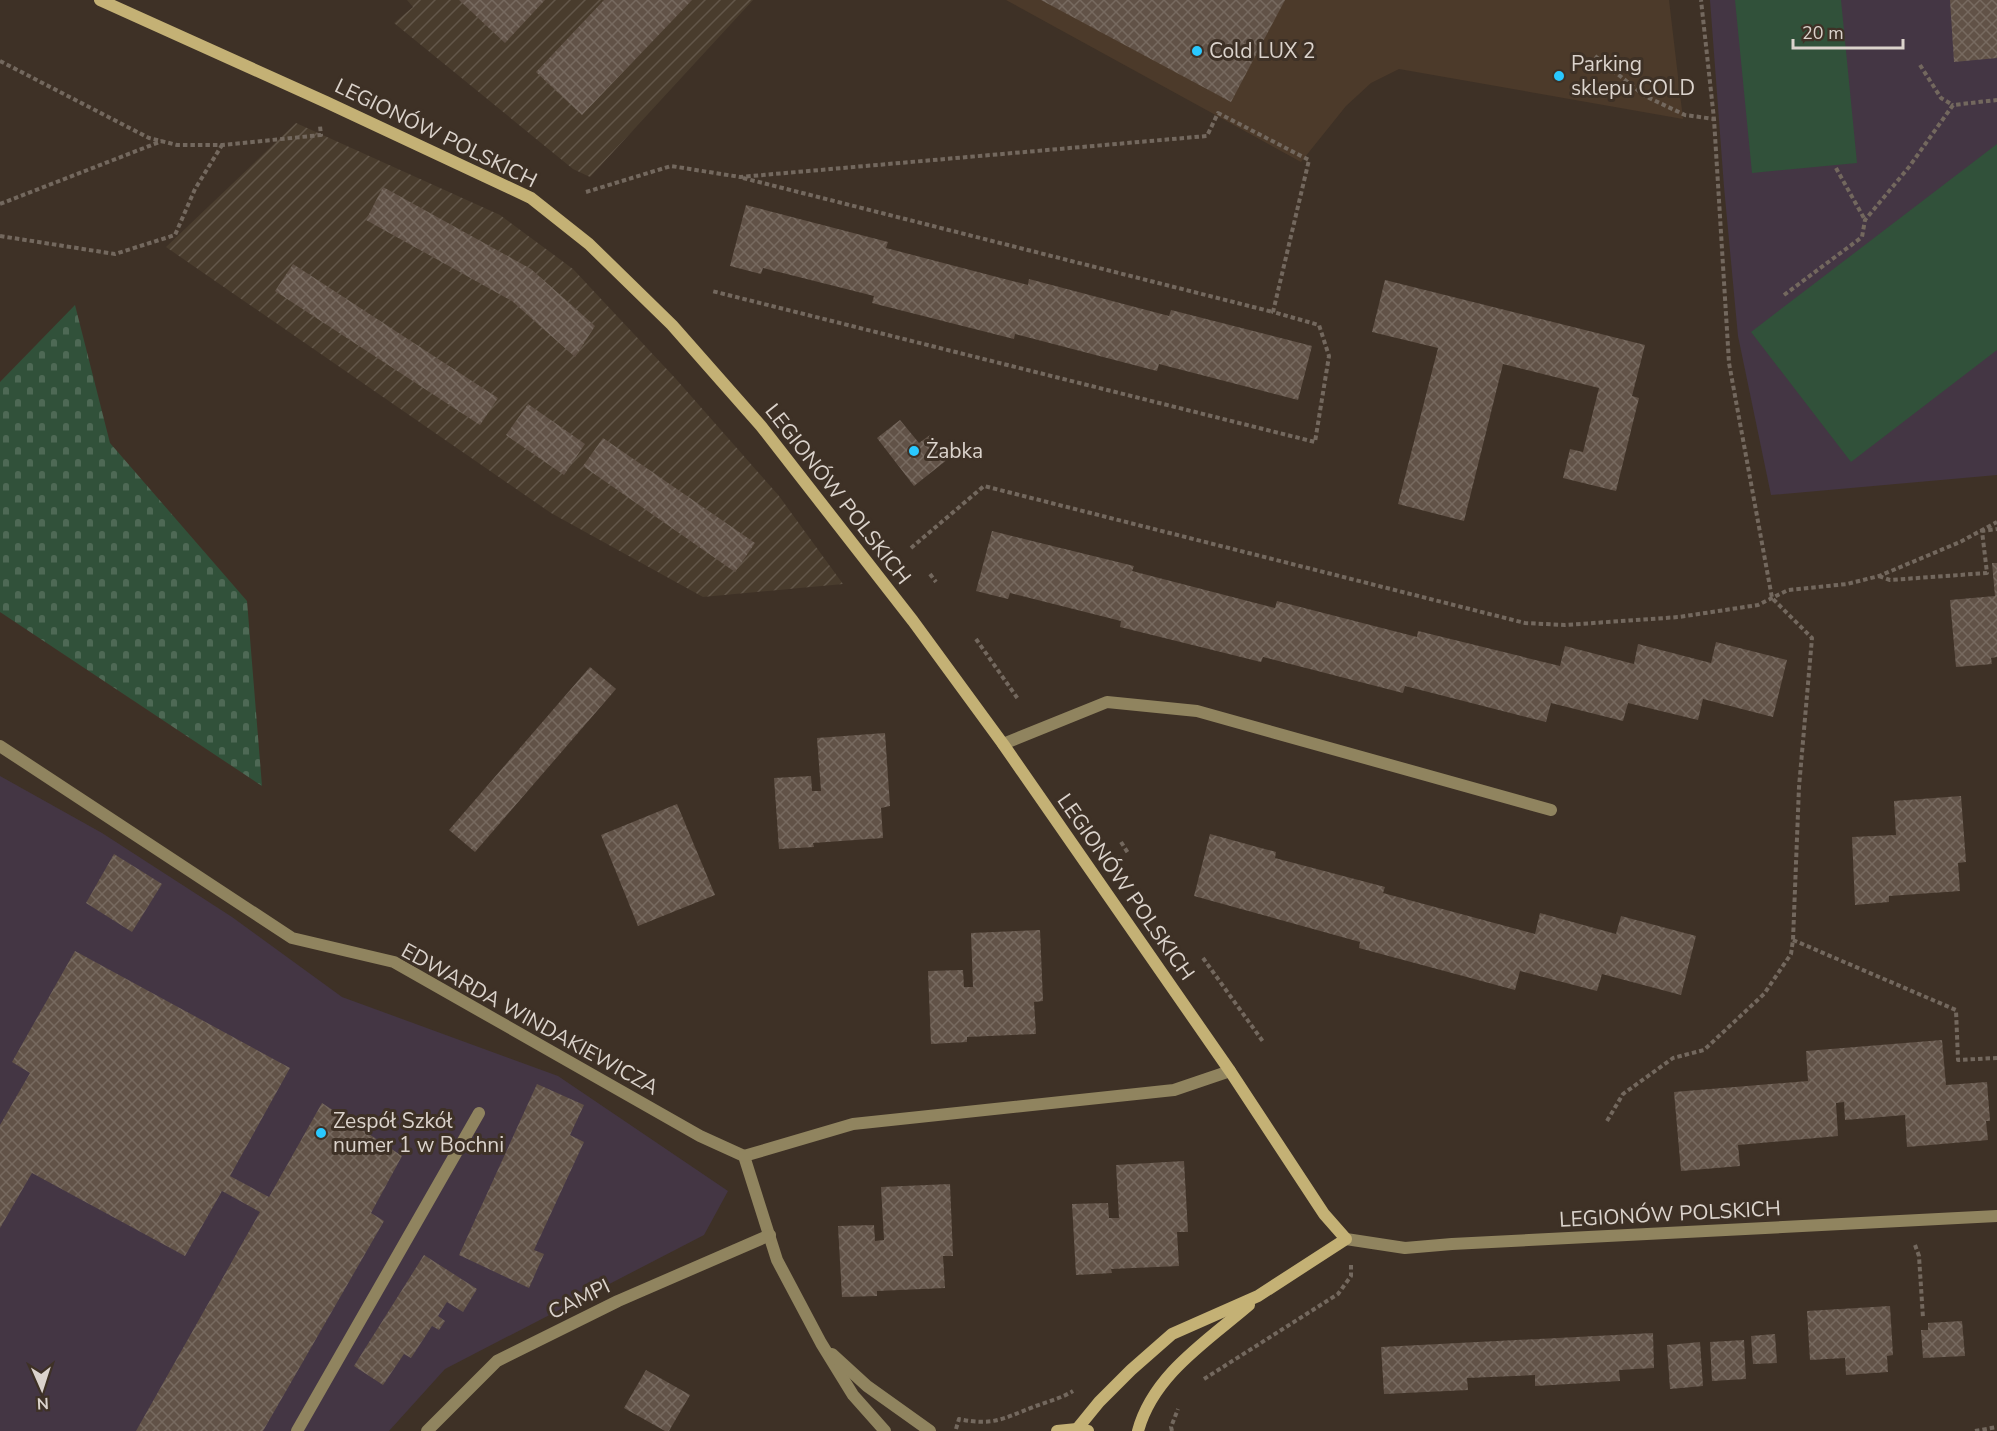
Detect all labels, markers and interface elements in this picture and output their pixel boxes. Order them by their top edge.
scale bar [1793,12,1902,50]
text: 20 m [1802,21,1844,45]
place label: Cold LUX 2 [1209,37,1315,65]
marker: Cold LUX 2 [1190,44,1204,58]
place label: Parking sklepu COLD [1571,50,1695,102]
marker: Parking sklepu COLD [1552,69,1566,83]
street label: LEGIONÓW POLSKICH [330,72,542,194]
street label: LEGIONÓW POLSKICH [759,398,917,590]
place label: Żabka [926,437,983,465]
marker: Żabka [907,444,921,458]
street label: LEGIONÓW POLSKICH [1051,788,1201,986]
street label: EDWARDA WINDAKIEWICZA [396,936,664,1102]
place label: Zespół Szkół numer 1 w Bochni [333,1107,504,1159]
marker: Zespół Szkół numer 1 w Bochni [314,1126,328,1140]
street label: LEGIONÓW POLSKICH [1558,1194,1782,1234]
street label: CAMPI [543,1272,615,1326]
north arrow [12,1359,72,1419]
text: N [36,1392,49,1414]

